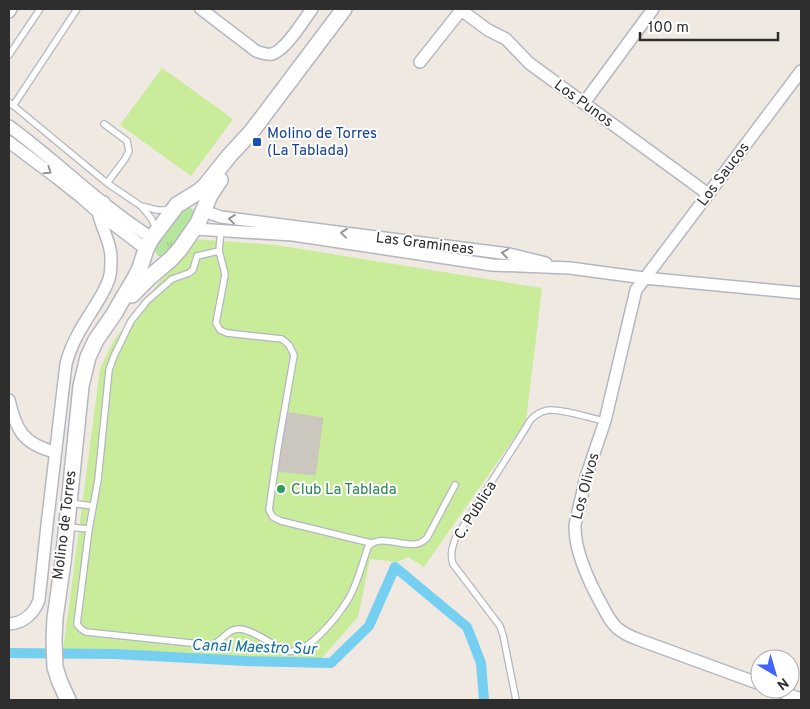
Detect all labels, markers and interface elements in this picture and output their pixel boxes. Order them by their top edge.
scale bar [640,10,778,42]
text: 100 m [648,19,689,38]
street label: Los Punos [550,76,617,132]
place label: Molino de Torres (La Tablada) [267,125,377,161]
marker: Molino de Torres (La Tablada) [251,136,263,148]
street label: Los Saucos [694,139,754,211]
one-way arrow [42,165,52,174]
one-way arrow [228,214,237,224]
one-way arrow [340,228,348,239]
street label: Las Gramineas [375,229,475,260]
one-way arrow [501,249,510,259]
street label: Los Olivos [568,451,605,522]
street label: Molino de Torres [49,469,82,581]
street label: C. Publica [451,478,502,544]
place label: Club La Tablada [291,481,397,500]
marker: Club La Tablada [275,483,287,495]
water label: Canal Maestro Sur [191,636,319,660]
north arrow [750,649,800,699]
text: N [773,673,791,693]

